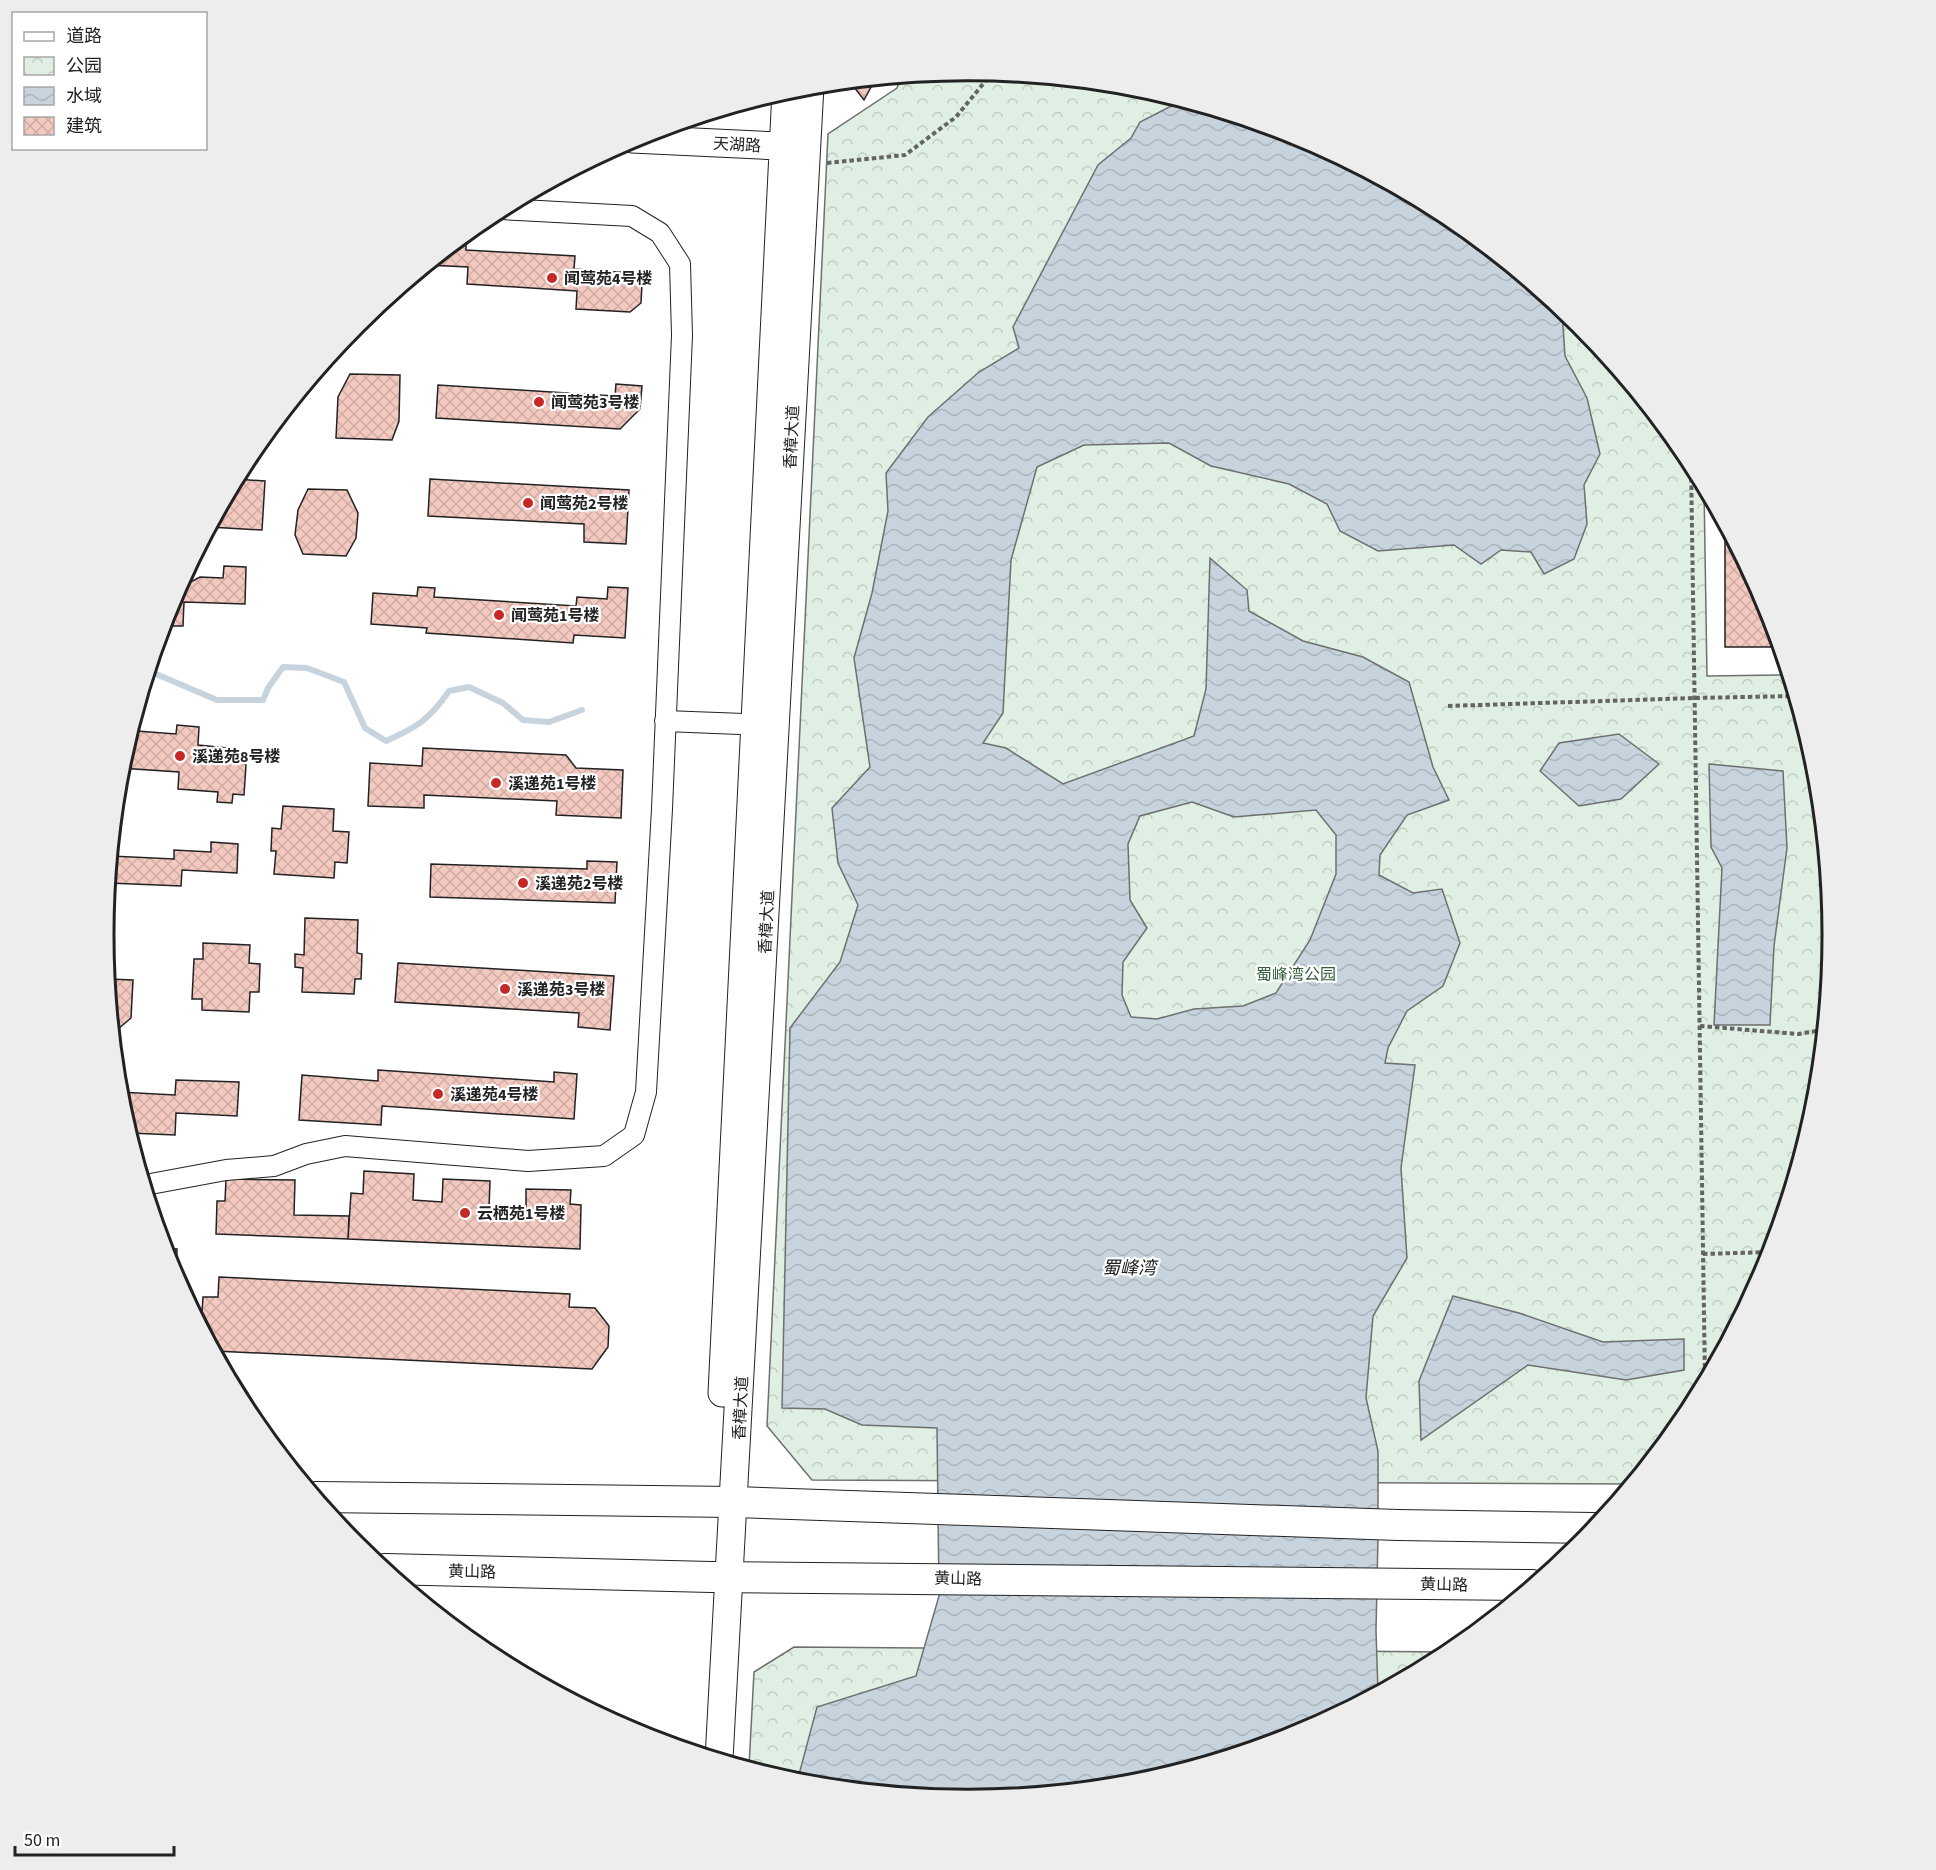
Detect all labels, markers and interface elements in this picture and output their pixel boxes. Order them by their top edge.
legend [12,12,207,150]
text: 道路 [66,24,102,49]
text: 公园 [66,54,102,79]
text: 水域 [66,84,102,109]
text: 建筑 [66,114,102,139]
street label: 天湖路 [712,133,761,157]
place label: 闻莺苑4号楼 [564,268,652,290]
marker: 闻莺苑4号楼 [545,271,559,285]
place label: 闻莺苑3号楼 [551,392,639,414]
marker: 闻莺苑3号楼 [532,395,546,409]
street label: 香樟大道 [779,405,805,470]
place label: 闻莺苑2号楼 [540,493,628,515]
marker: 闻莺苑2号楼 [521,496,535,510]
place label: 闻莺苑1号楼 [511,605,599,627]
marker: 闻莺苑1号楼 [492,608,506,622]
place label: 溪递苑8号楼 [192,746,280,768]
marker: 溪递苑8号楼 [173,749,187,763]
place label: 溪递苑1号楼 [508,773,596,795]
marker: 溪递苑1号楼 [489,776,503,790]
place label: 溪递苑2号楼 [535,873,623,895]
marker: 溪递苑2号楼 [516,876,530,890]
street label: 香樟大道 [754,890,780,955]
park label: 蜀峰湾公园 [1256,964,1336,986]
place label: 溪递苑3号楼 [517,979,605,1001]
marker: 溪递苑3号楼 [498,982,512,996]
place label: 溪递苑4号楼 [450,1084,538,1106]
marker: 溪递苑4号楼 [431,1087,445,1101]
place label: 云栖苑1号楼 [477,1203,565,1225]
marker: 云栖苑1号楼 [458,1206,472,1220]
water label: 蜀峰湾 [1102,1256,1159,1281]
street label: 香樟大道 [728,1376,754,1441]
street label: 黄山路 [448,1561,496,1583]
street label: 黄山路 [934,1568,982,1590]
street label: 黄山路 [1420,1574,1468,1596]
scale bar [15,1819,174,1857]
text: 50 m [24,1828,60,1853]

